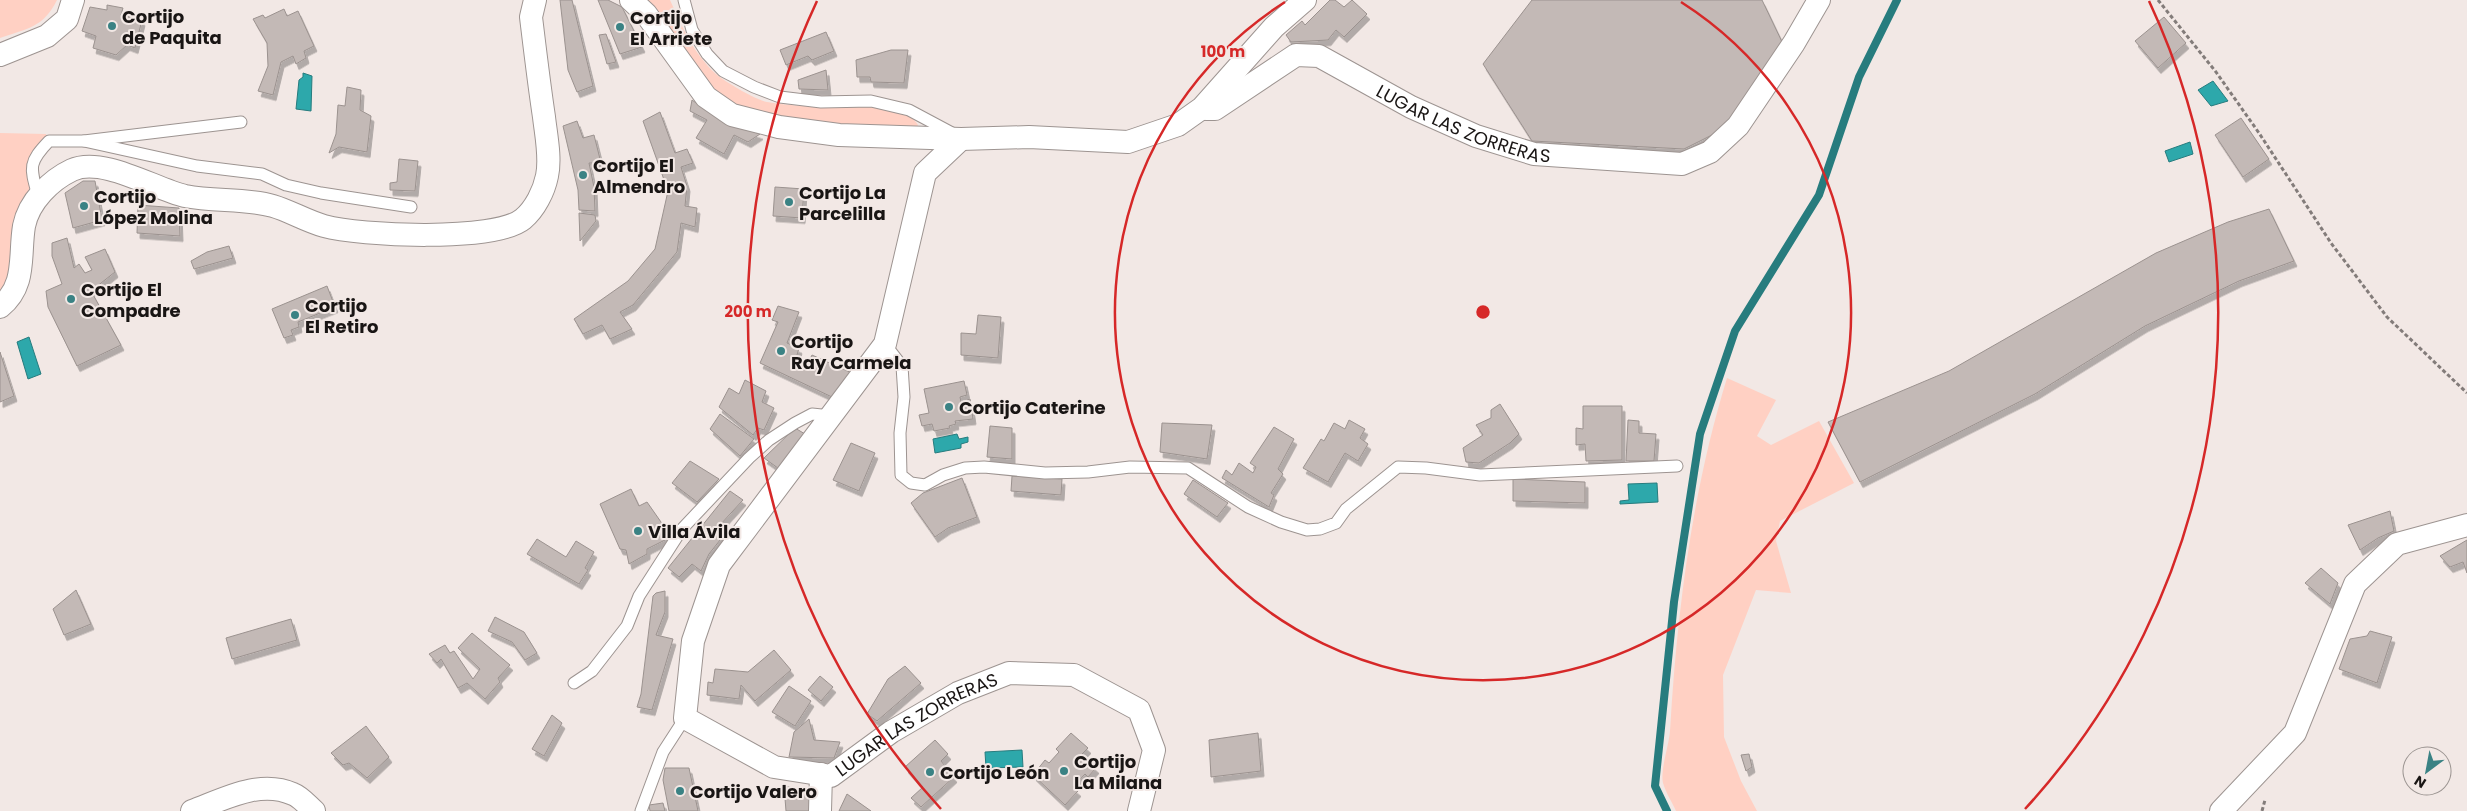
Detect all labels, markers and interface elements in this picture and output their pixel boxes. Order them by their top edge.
place label: Cortijo de Paquita [122,4,222,50]
place label: Cortijo El Arriete [630,5,712,51]
marker: Cortijo de Paquita [106,20,118,32]
marker: Cortijo El Arriete [614,21,626,33]
text: 100 m [1201,41,1245,62]
street label: LUGAR LAS ZORRERAS [1372,78,1551,168]
place label: Cortijo El Almendro [593,153,685,199]
marker: Cortijo El Almendro [577,169,589,181]
place label: Cortijo La Parcelilla [799,180,886,226]
place label: Cortijo López Molina [94,184,213,230]
marker: Cortijo La Parcelilla [783,196,795,208]
marker: Cortijo López Molina [78,200,90,212]
place label: Cortijo El Compadre [81,277,181,323]
marker: Cortijo El Compadre [65,293,77,305]
place label: Cortijo El Retiro [305,293,378,339]
text: 200 m [724,301,772,322]
centre of rings [1474,303,1492,321]
marker: Cortijo El Retiro [289,309,301,321]
place label: Cortijo Ray Carmela [791,329,911,375]
marker: Cortijo Ray Carmela [775,345,787,357]
place label: Cortijo Caterine [959,395,1106,420]
marker: Cortijo Caterine [943,401,955,413]
place label: Villa Ávila [648,519,740,544]
marker: Villa Ávila [632,525,644,537]
street label: LUGAR LAS ZORRERAS [830,666,1001,782]
north arrow [2402,746,2452,796]
place label: Cortijo La Milana [1074,749,1162,795]
place label: Cortijo León [940,760,1049,785]
marker: Cortijo La Milana [1058,765,1070,777]
marker: Cortijo León [924,766,936,778]
text: N [2410,771,2430,793]
place label: Cortijo Valero [690,779,817,804]
marker: Cortijo Valero [674,785,686,797]

